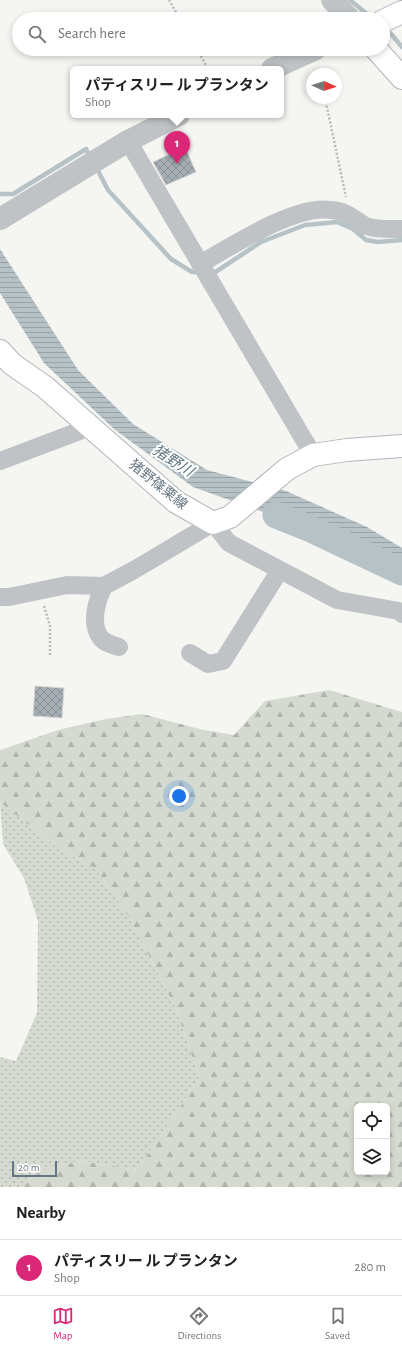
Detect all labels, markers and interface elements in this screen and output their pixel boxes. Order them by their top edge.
search box [12,12,390,56]
icon: search [26,23,48,45]
text: Search here [58,26,126,41]
popup [70,66,284,118]
north arrow [306,68,342,104]
text: パティスリー ル プランタン [85,78,269,93]
text: Shop [85,96,111,109]
pin: 1 [164,131,190,164]
water label: 猪野川 [150,442,198,481]
street label: 猪野篠栗線 [126,456,191,512]
your location [169,786,189,806]
map controls [354,1103,390,1175]
button: locate [354,1103,390,1139]
button: layers [354,1139,390,1175]
scale bar [12,1159,57,1178]
text: 20 m [18,1162,39,1173]
text: Nearby [16,1204,66,1221]
text: パティスリー ル プランタン [54,1254,238,1269]
text: 1 [27,1261,31,1274]
text: 280 m [355,1261,386,1274]
text: Shop [54,1272,80,1285]
tab: Map [52,1305,74,1342]
tab: Directions [177,1305,221,1342]
tab: Saved [325,1305,350,1342]

